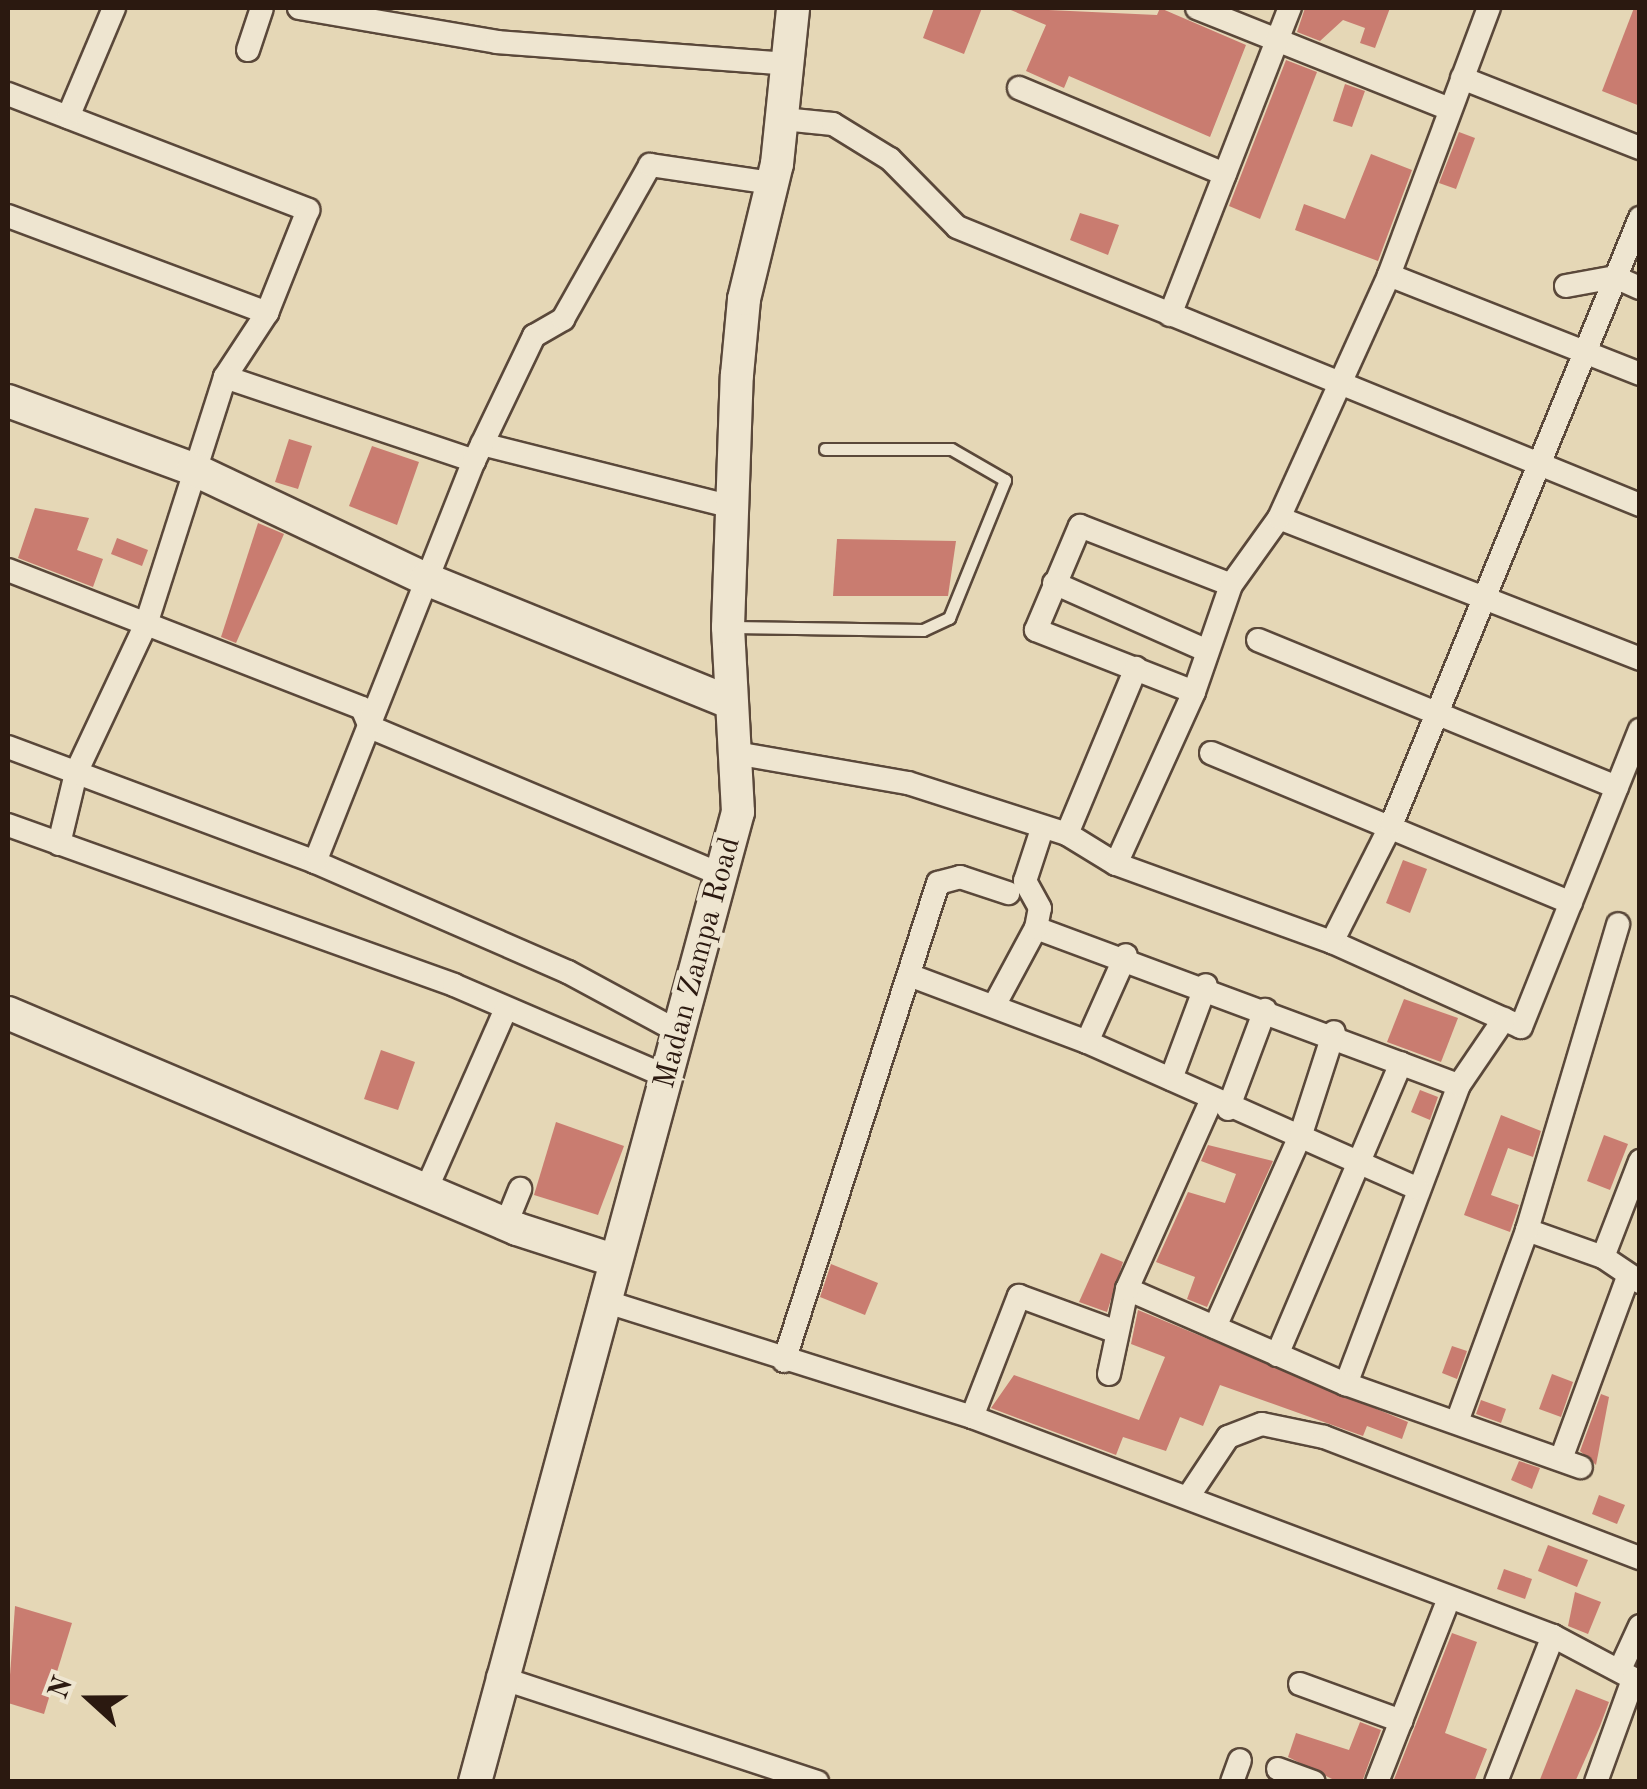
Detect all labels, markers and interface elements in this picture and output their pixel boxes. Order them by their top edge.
street label: Madan Zampa Road [647,833,749,1093]
north arrow [40,1649,140,1749]
text: N [45,1673,79,1703]

